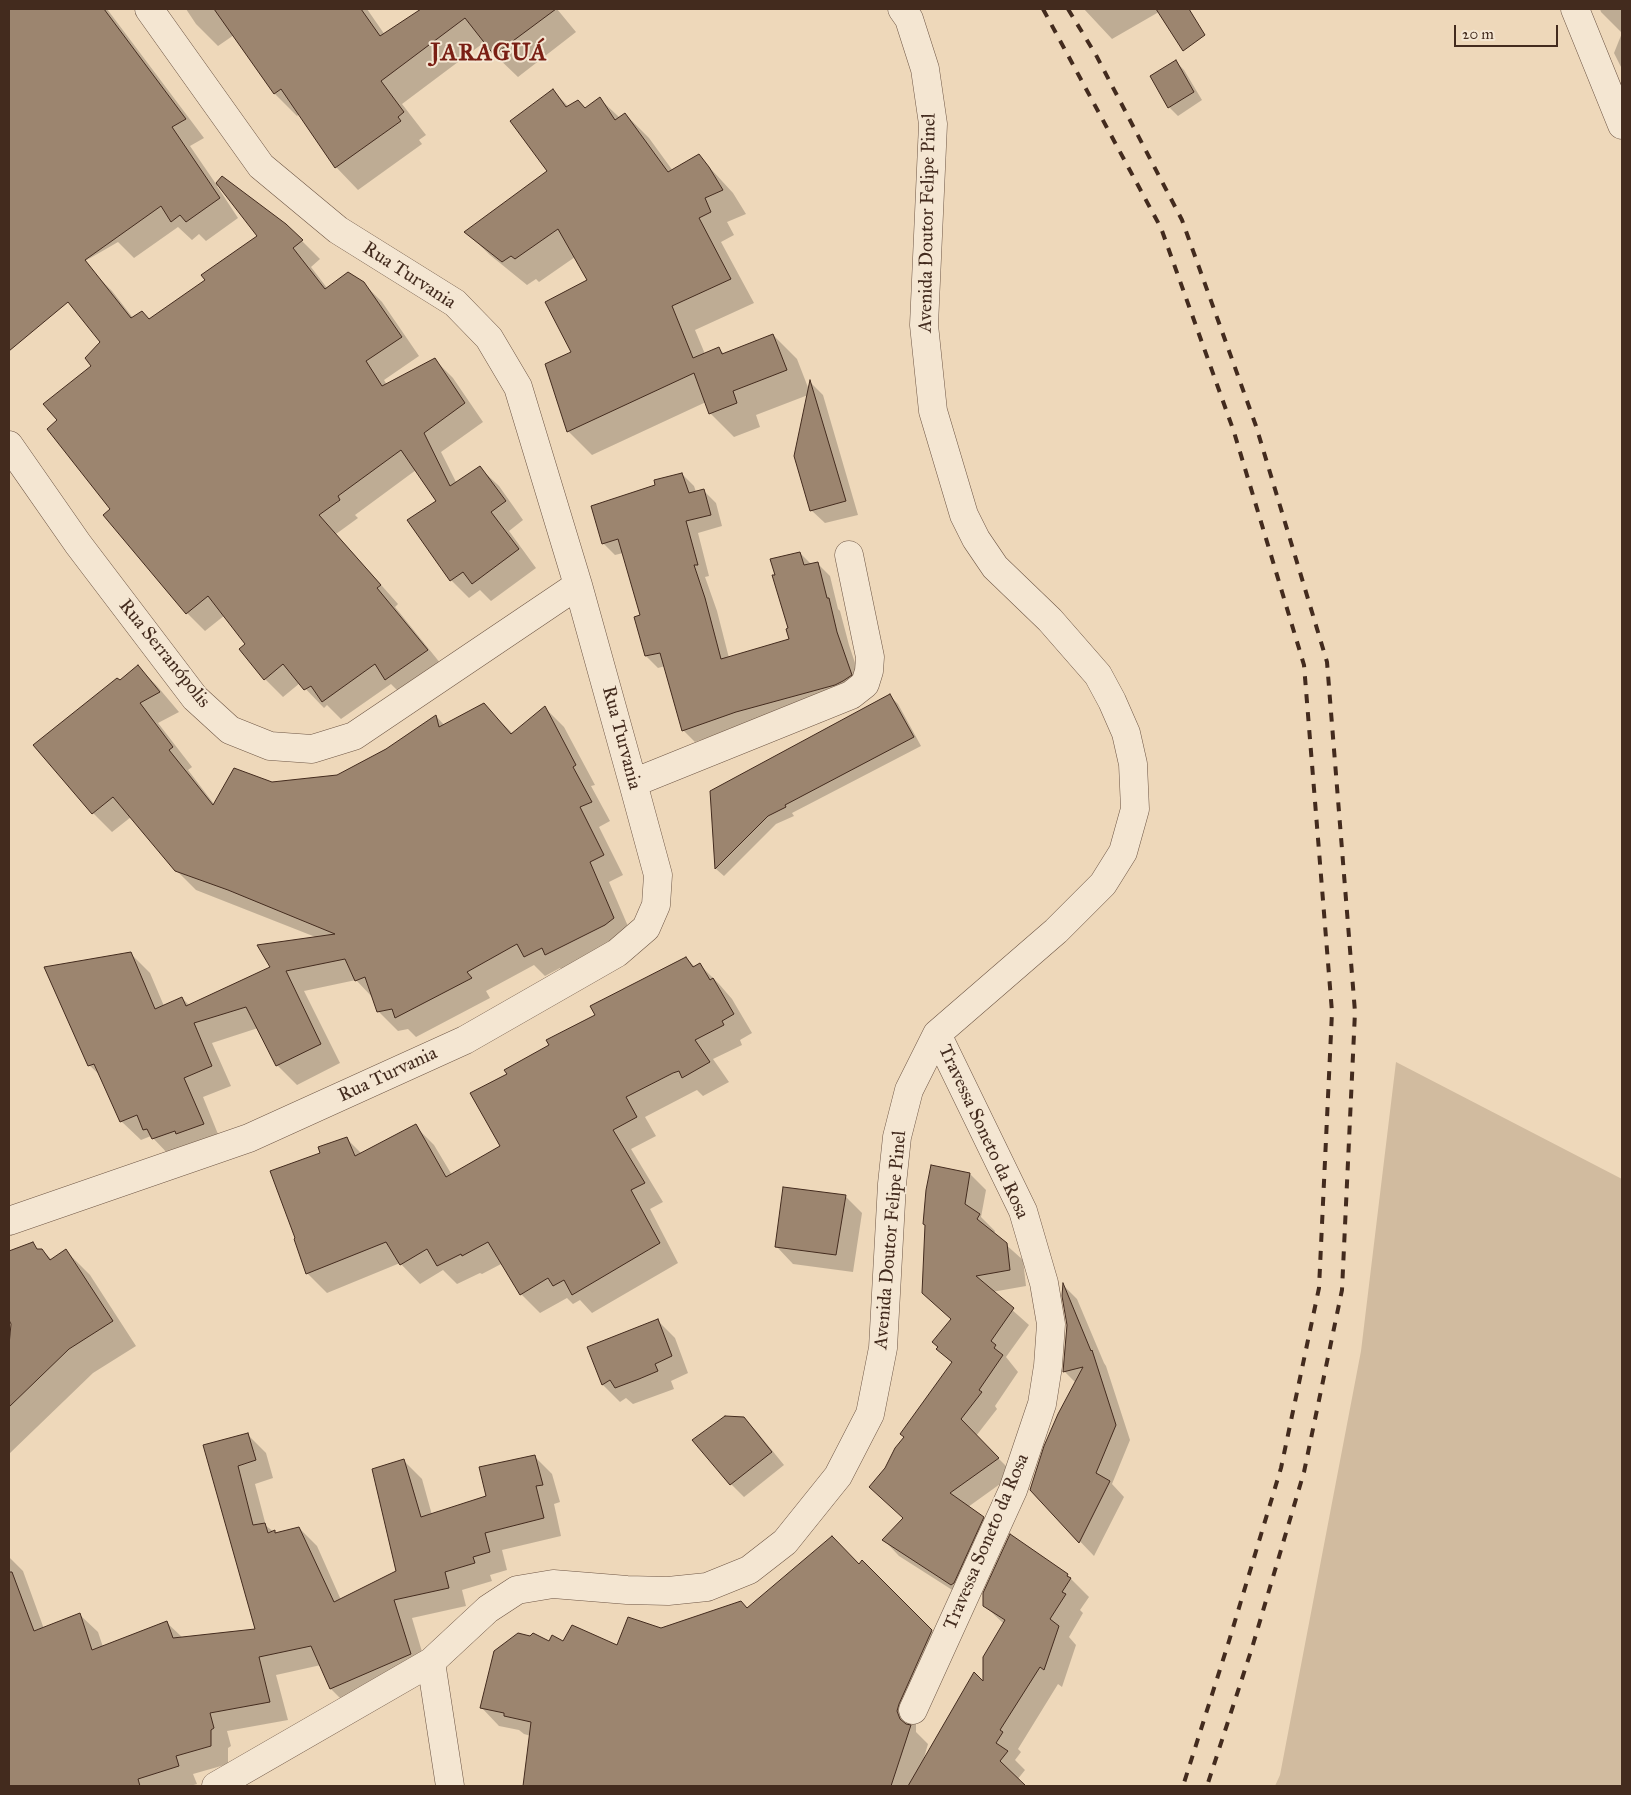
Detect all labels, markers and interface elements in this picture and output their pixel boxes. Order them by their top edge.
scale bar [1456,15,1560,47]
text: 20 m [1462,25,1494,43]
district label: JARAGUÁ [430,40,548,68]
street label: Avenida Doutor Felipe Pinel [915,113,941,333]
street label: Rua Turvania [358,237,460,315]
street label: Rua Serranópolis [113,595,215,713]
street label: Rua Turvania [596,684,646,792]
street label: Travessa Soneto da Rosa [933,1041,1033,1223]
street label: Rua Turvania [335,1042,441,1108]
street label: Avenida Doutor Felipe Pinel [870,1130,912,1350]
street label: Travessa Soneto da Rosa [940,1450,1034,1634]

